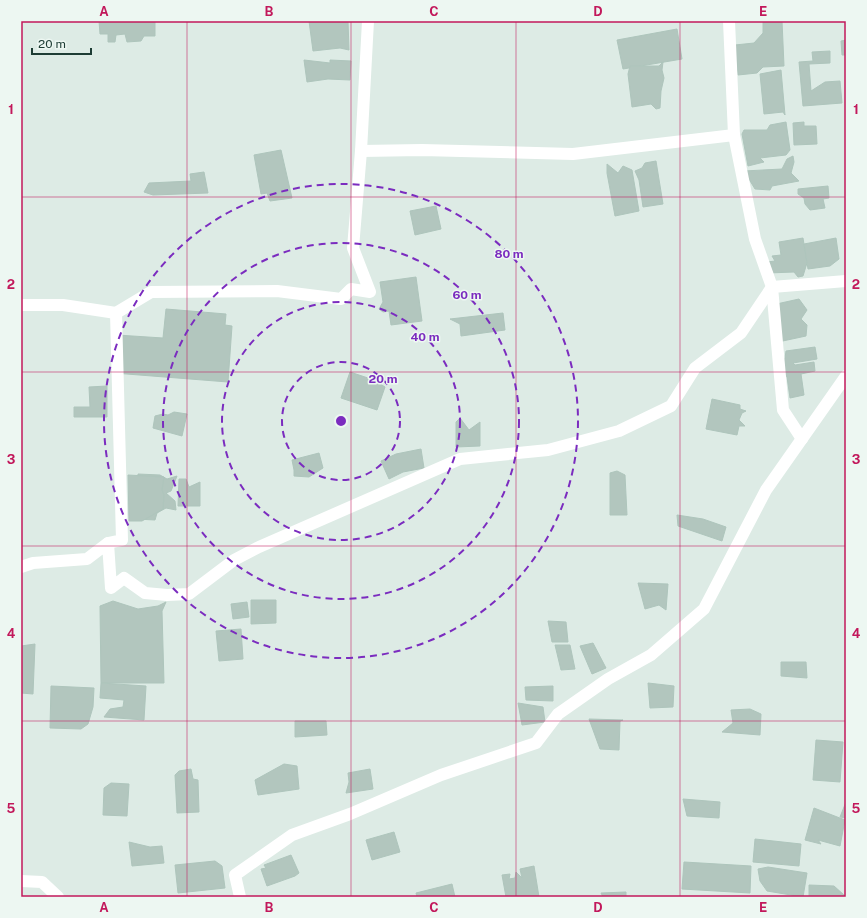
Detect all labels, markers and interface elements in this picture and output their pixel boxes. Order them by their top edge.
text: A [99,4,109,19]
text: B [265,4,274,19]
text: C [429,4,439,19]
text: D [593,4,603,19]
text: E [759,4,767,19]
scale bar [32,30,91,56]
text: 20 m [38,37,66,51]
text: 1 [8,102,14,117]
text: 1 [853,102,859,117]
text: 80 m [494,247,524,261]
text: 2 [7,277,15,292]
text: 2 [852,277,860,292]
text: 60 m [452,288,482,302]
text: 40 m [410,330,440,344]
text: 20 m [369,372,398,386]
centre of rings [334,414,348,428]
text: 3 [7,452,16,467]
text: 3 [852,452,861,467]
text: 4 [7,626,16,641]
text: 4 [852,626,861,641]
text: 5 [7,801,16,816]
text: 5 [852,801,861,816]
text: A [99,900,109,915]
text: B [265,900,274,915]
text: C [429,900,439,915]
text: D [593,900,603,915]
text: E [759,900,767,915]

